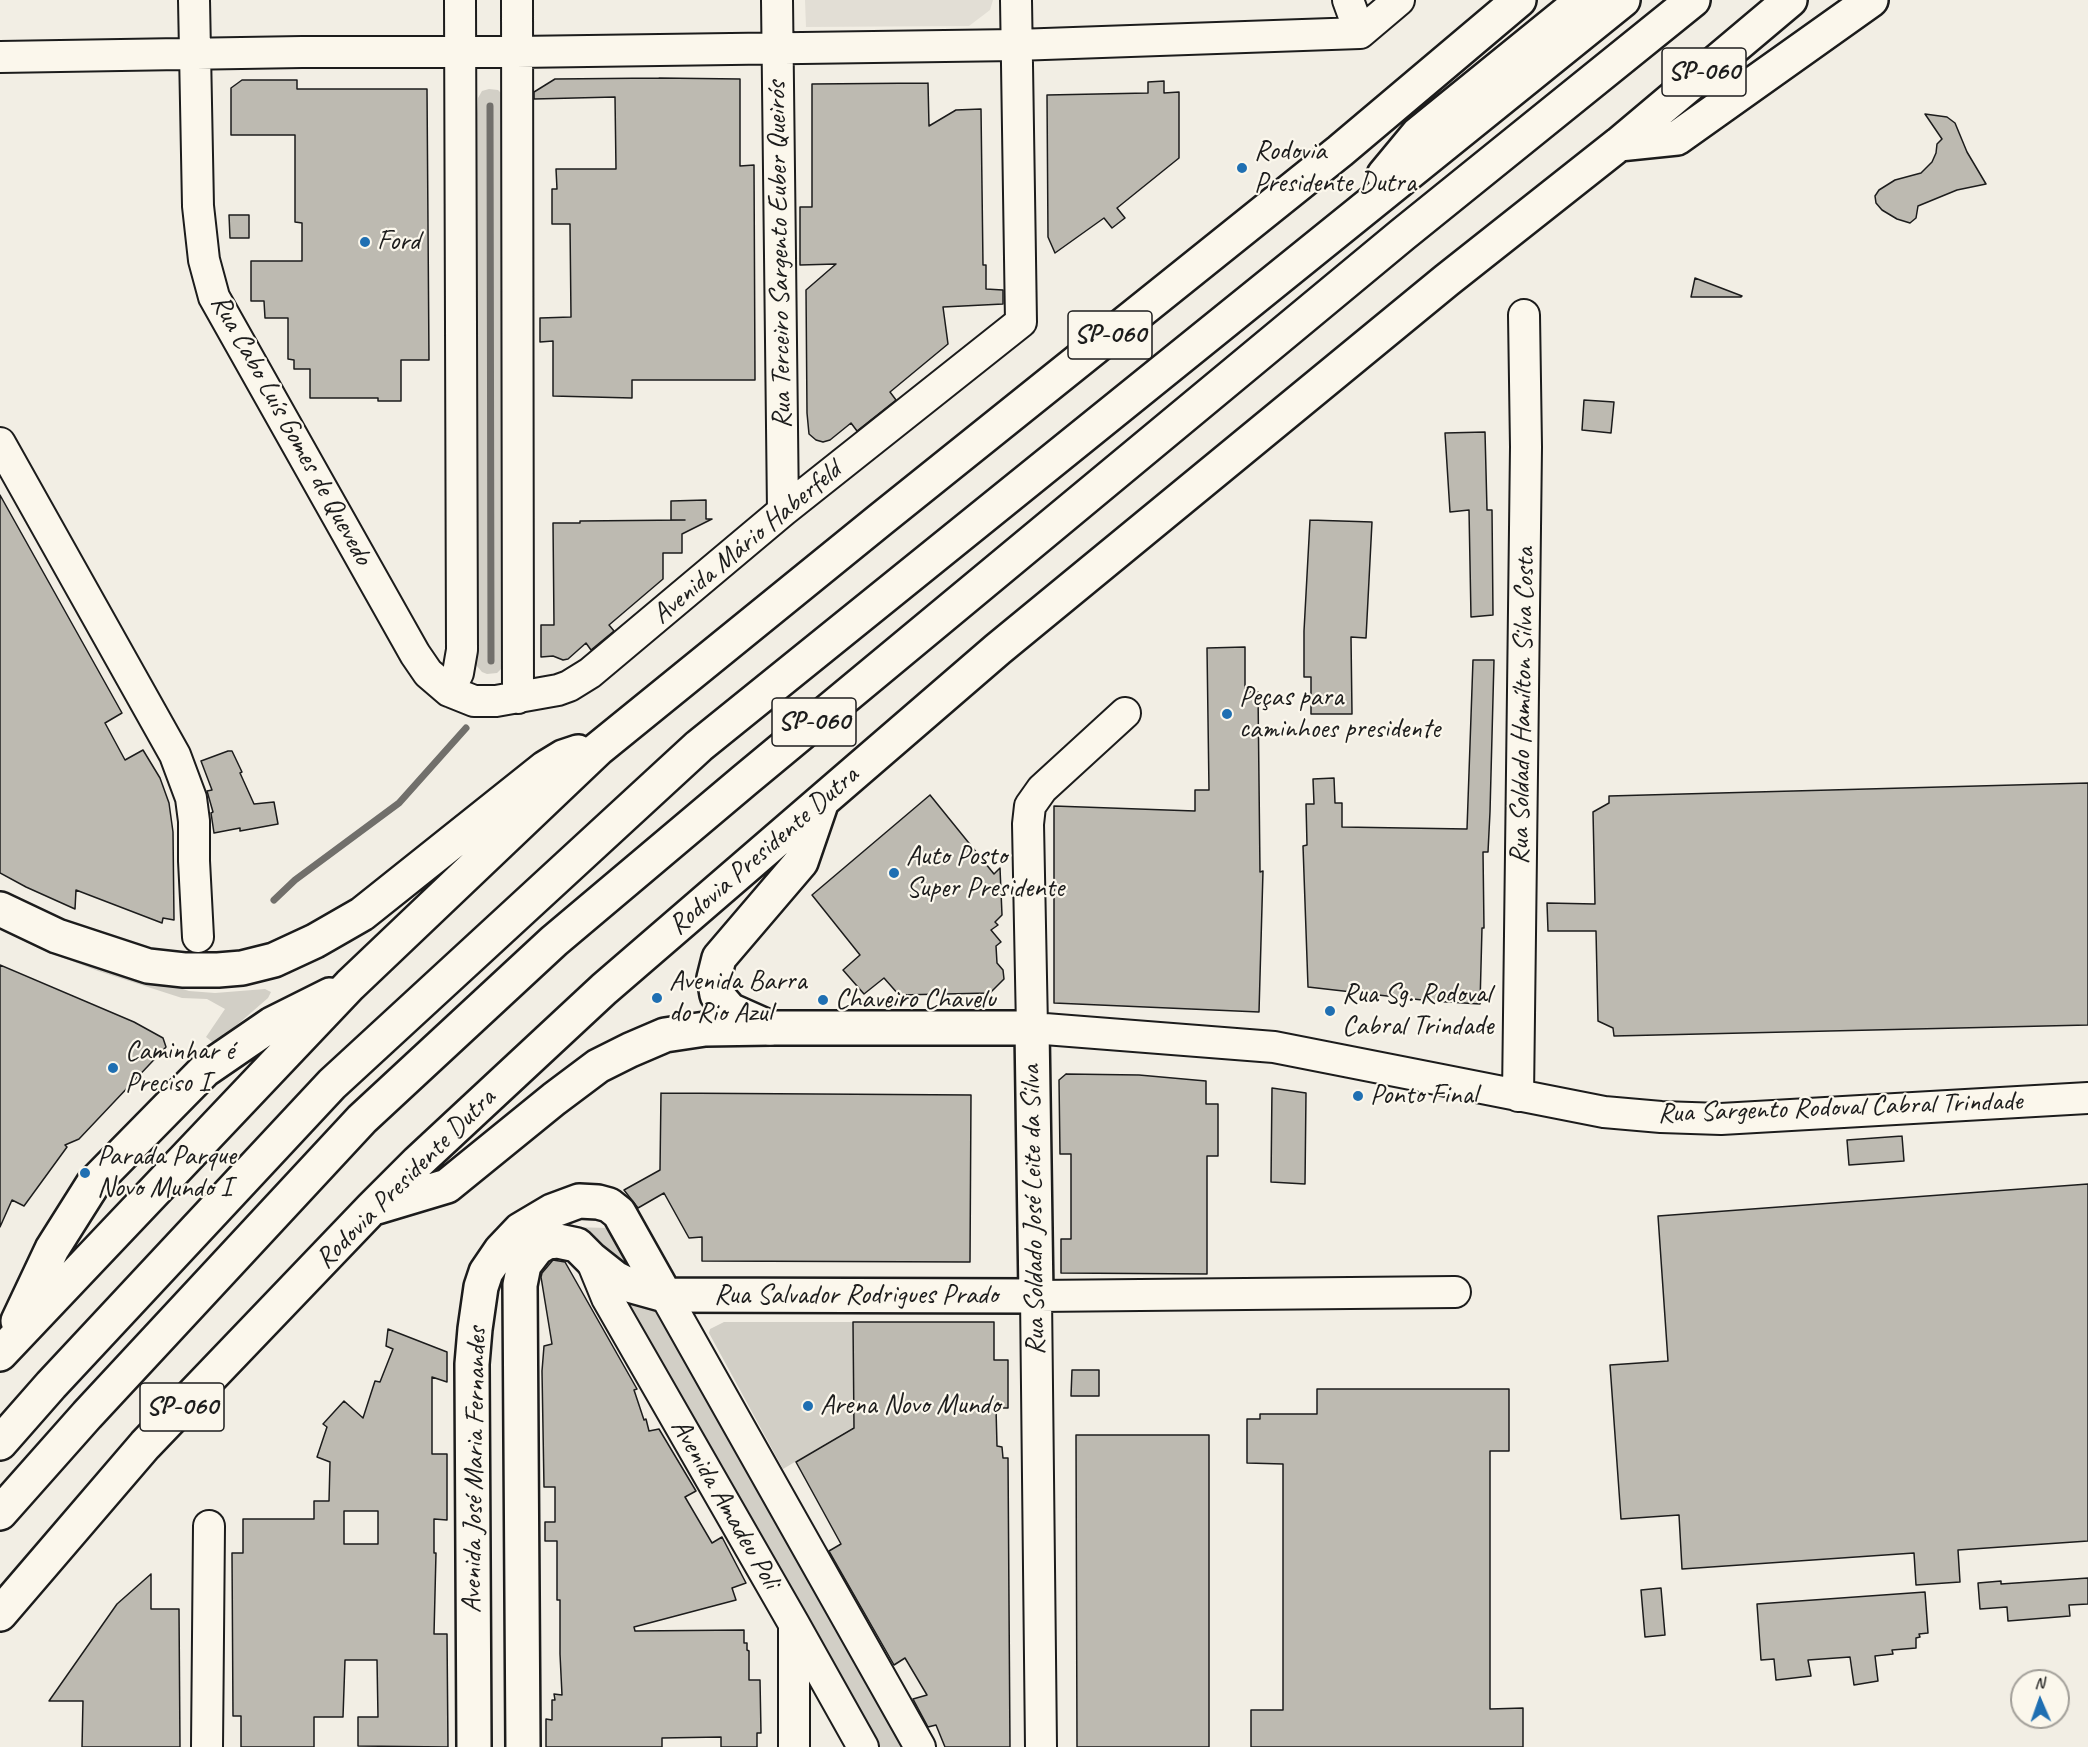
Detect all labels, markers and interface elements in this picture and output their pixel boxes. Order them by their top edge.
road number: SP-060 [1662,48,1746,96]
street label: Rua Terceiro Sargento Euber Queirós [760,81,800,429]
place label: Rodovia Presidente Dutra [1254,135,1416,201]
marker: Rodovia Presidente Dutra [1235,161,1249,175]
place label: Ford [377,225,420,259]
marker: Ford [358,235,372,249]
street label: Rua Cabo Luís Gomes de Quevedo [203,289,379,571]
road number: SP-060 [1068,311,1152,359]
street label: Avenida Mário Haberfeld [646,454,848,632]
street label: Rua Soldado Hamílton Silva Costa [1503,547,1543,865]
place label: Peças para caminhoes presidente [1239,681,1440,747]
road number: SP-060 [772,698,856,746]
marker: Peças para caminhoes presidente [1220,707,1234,721]
street label: Rodovia Presidente Dutra [662,759,866,943]
place label: Auto Posto Super Presidente [906,840,1064,906]
marker: Auto Posto Super Presidente [887,866,901,880]
place label: Avenida Barra do Rio Azul [669,965,807,1031]
place label: Rua Sg. Rodoval Cabral Trindade [1342,978,1493,1044]
place label: Chaveiro Chavelu [835,983,996,1017]
marker: Avenida Barra do Rio Azul [650,991,664,1005]
marker: Chaveiro Chavelu [816,993,830,1007]
marker: Rua Sg. Rodoval Cabral Trindade [1323,1004,1337,1018]
place label: Caminhar é Preciso I [125,1035,234,1101]
marker: Caminhar é Preciso I [106,1061,120,1075]
street label: Rua Soldado José Leite da Silva [1015,1065,1053,1355]
place label: Ponto Final [1370,1079,1477,1113]
street label: Rodovia Presidente Dutra [309,1082,503,1276]
street label: Rua Sargento Rodoval Cabral Trindade [1657,1085,2023,1131]
marker: Ponto Final [1351,1089,1365,1103]
place label: Parada Parque Novo Mundo I [97,1140,236,1206]
marker: Parada Parque Novo Mundo I [78,1166,92,1180]
street label: Rua Salvador Rodrigues Prado [714,1279,998,1313]
street label: Avenida José Maria Fernandes [456,1326,494,1614]
road number: SP-060 [140,1383,224,1431]
place label: Arena Novo Mundo [820,1389,1000,1423]
marker: Arena Novo Mundo [801,1399,815,1413]
street label: Avenida Amadeu Poli [663,1413,787,1595]
north arrow [2010,1669,2070,1729]
text: N [2034,1673,2045,1693]

